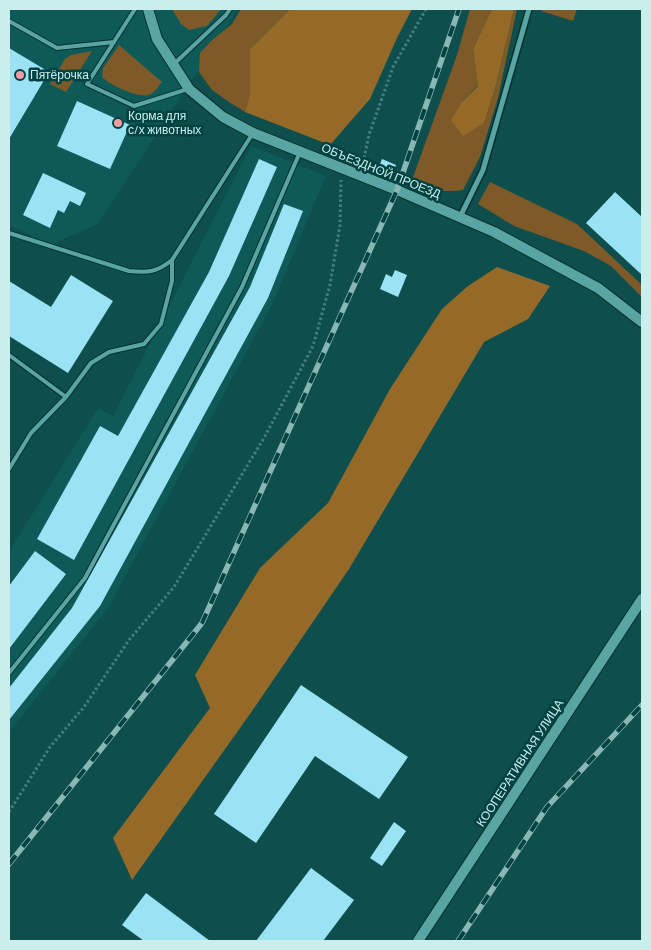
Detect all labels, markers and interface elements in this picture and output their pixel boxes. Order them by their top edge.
place label: Пятёрочка [30,67,89,82]
marker: Пятёрочка [14,69,26,81]
place label: Корма для с/х животных [128,108,201,136]
marker: Корма для с/х животных [112,117,124,129]
street label: ОБЪЕЗДНОЙ ПРОЕЗД [319,140,443,201]
street label: КООПЕРАТИВНАЯ УЛИЦА [473,696,566,829]

